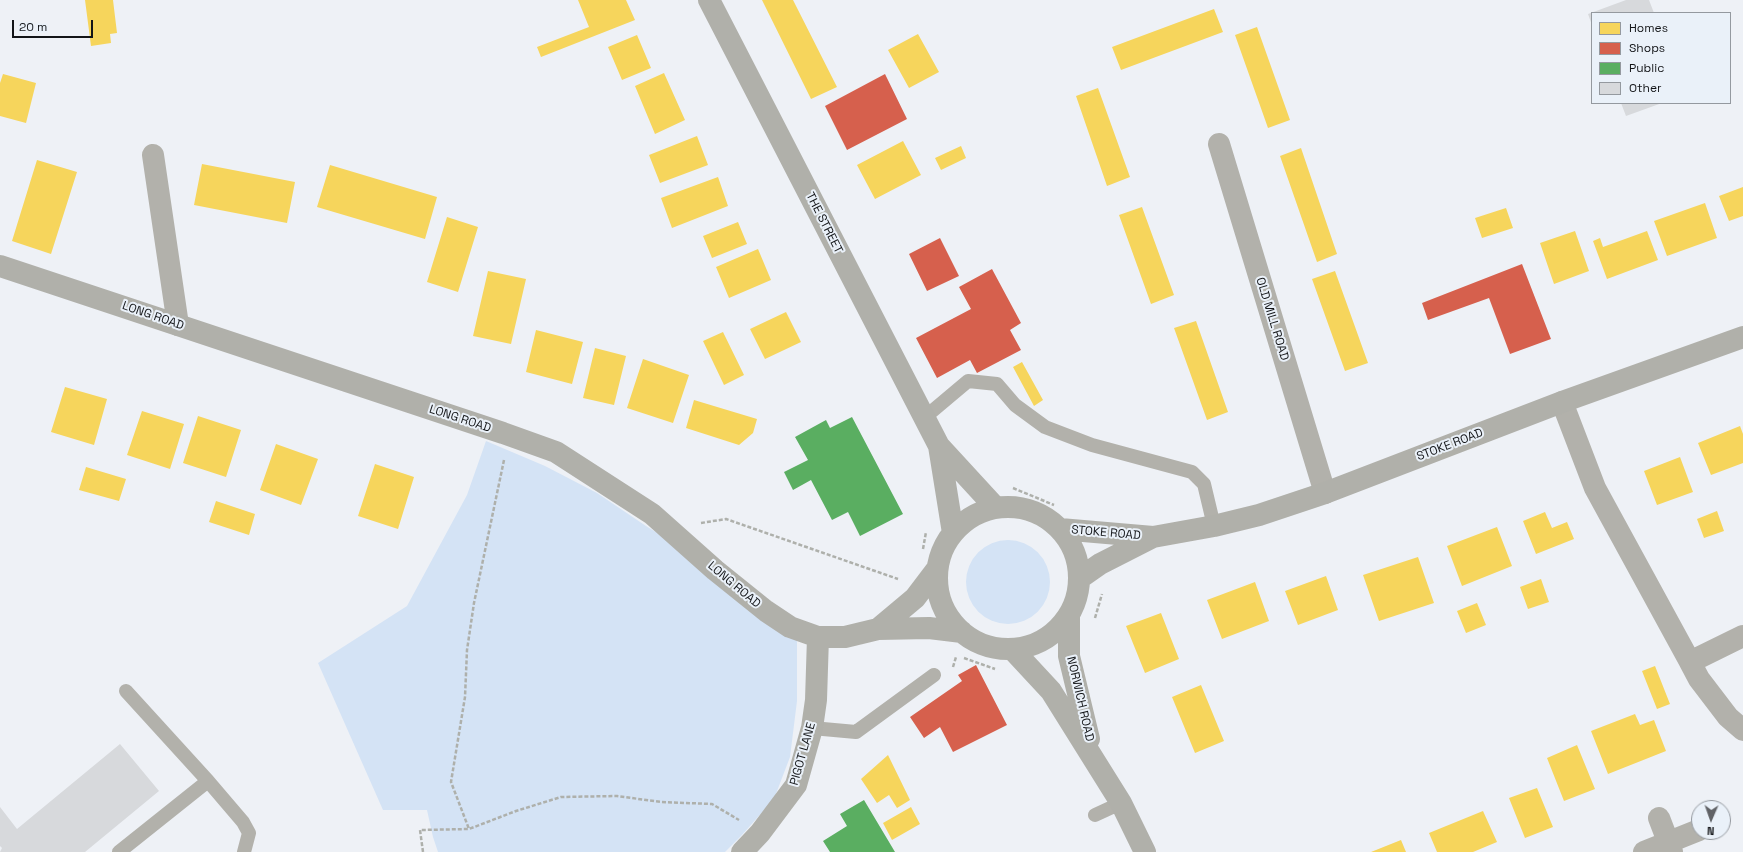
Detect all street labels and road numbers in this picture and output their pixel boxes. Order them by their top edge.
street label: THE STREET [802,190,846,256]
street label: OLD MILL ROAD [1253,276,1291,362]
street label: LONG ROAD [120,299,186,333]
street label: LONG ROAD [427,402,493,436]
street label: STOKE ROAD [1415,426,1485,464]
street label: STOKE ROAD [1071,523,1141,543]
street label: LONG ROAD [705,559,763,611]
street label: NORWICH ROAD [1063,655,1097,743]
street label: PIGOT LANE [787,721,819,787]

